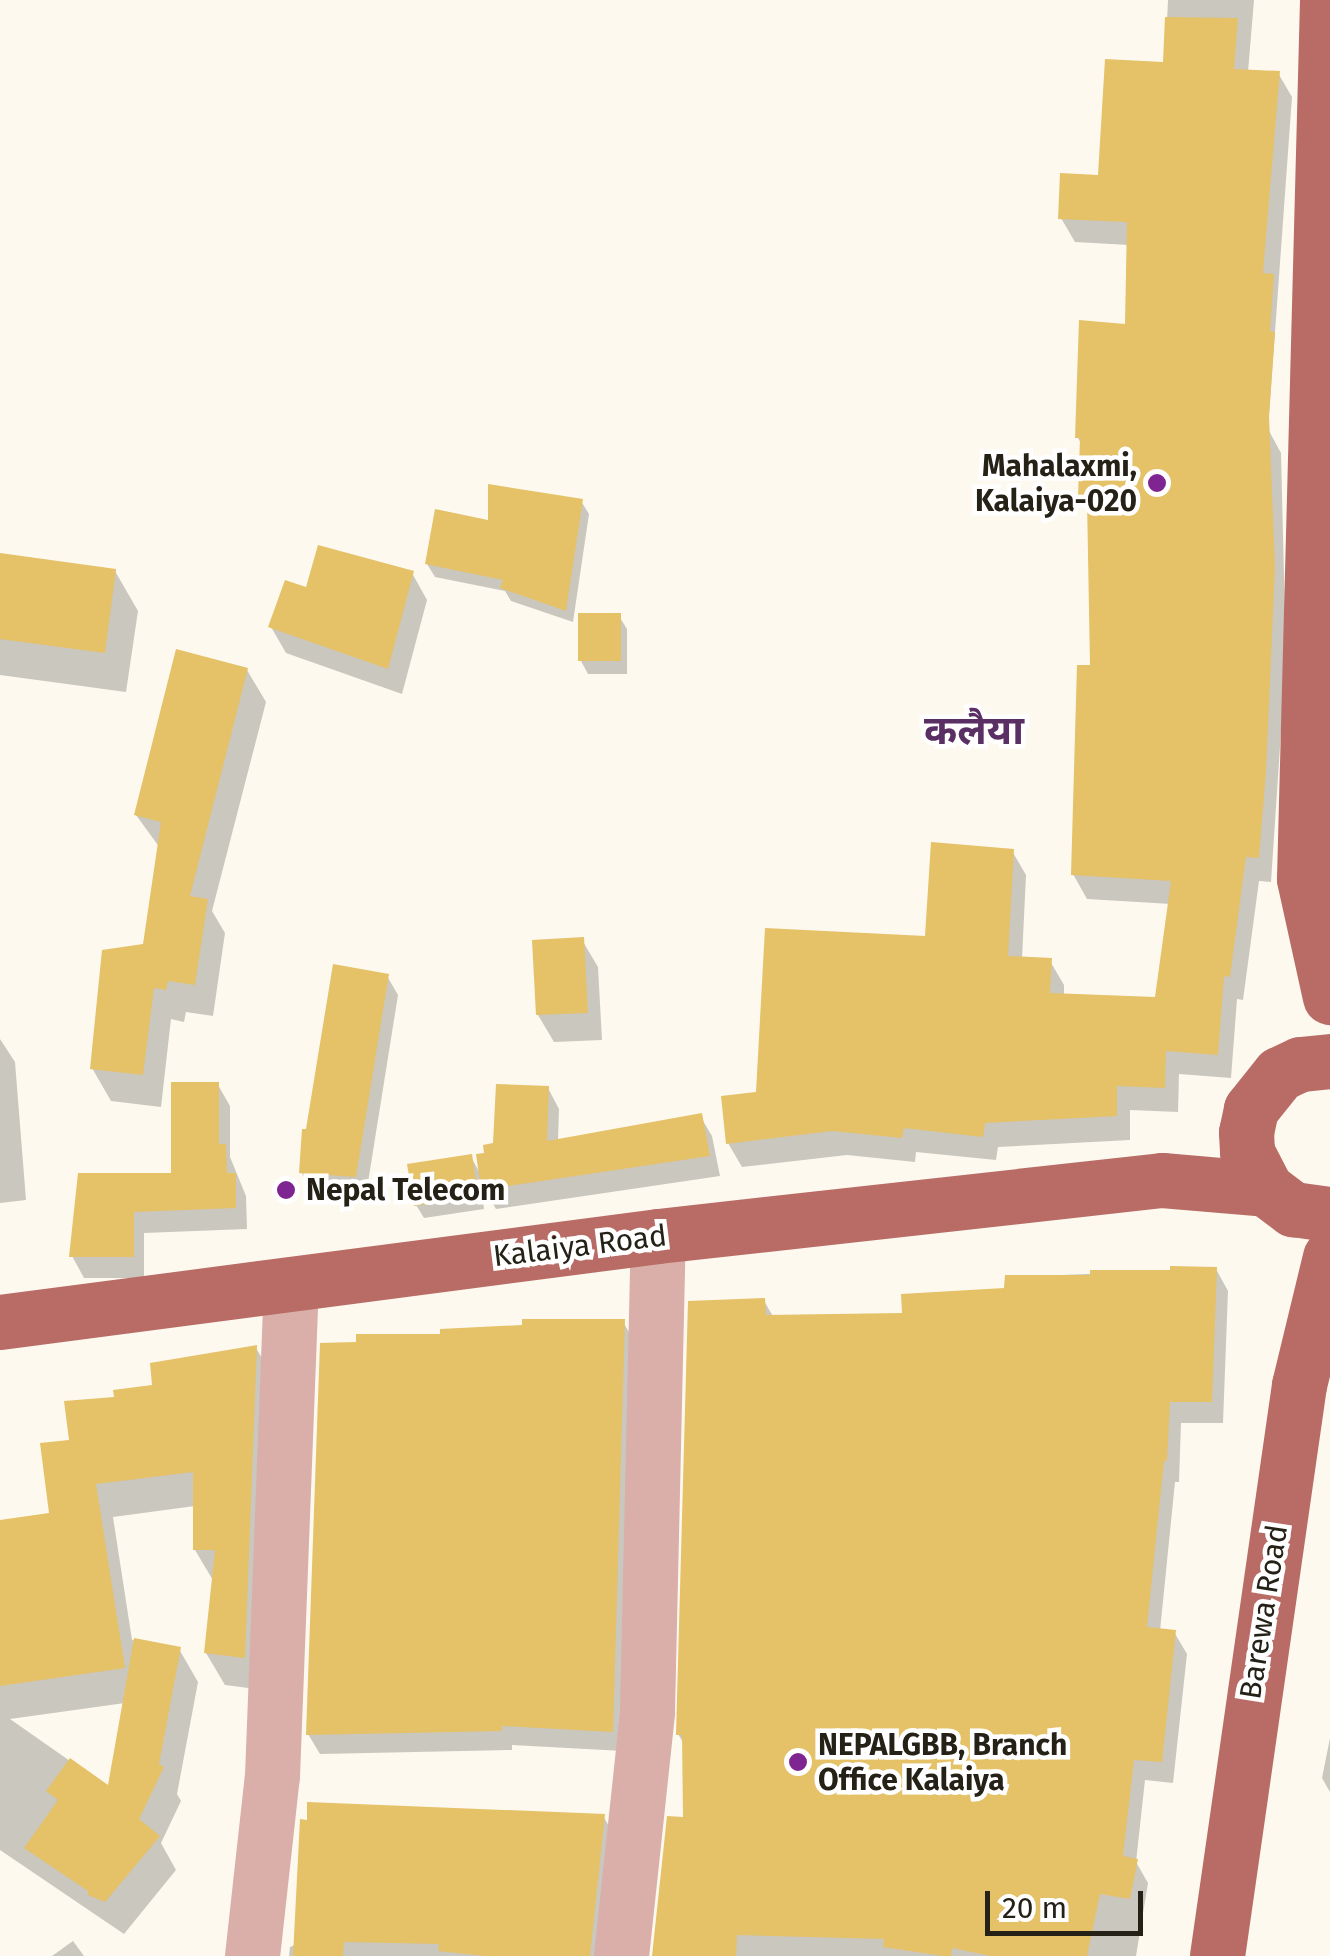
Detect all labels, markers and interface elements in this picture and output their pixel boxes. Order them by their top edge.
place label: Mahalaxmi, Kalaiya-020 [975,448,1137,518]
marker: Mahalaxmi, Kalaiya-020 [1146,472,1168,494]
district label: कलैया [924,707,1024,755]
place label: Nepal Telecom [306,1172,505,1208]
marker: Nepal Telecom [275,1179,297,1201]
street label: Kalaiya Road [491,1217,669,1275]
street label: Barewa Road [1232,1522,1296,1702]
place label: NEPALGBB, Branch Office Kalaiya [818,1727,1067,1798]
marker: NEPALGBB, Branch Office Kalaiya [787,1751,809,1773]
scale bar [990,1871,1148,1933]
text: 20 m [1002,1890,1067,1926]

